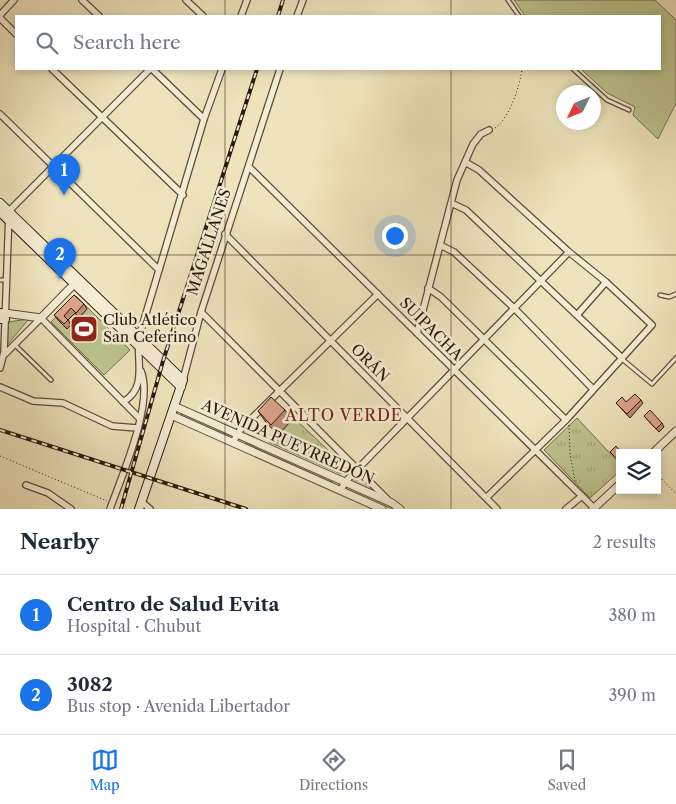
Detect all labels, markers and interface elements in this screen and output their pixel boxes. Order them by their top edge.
search box [15,15,661,70]
icon: search [33,29,61,57]
text: Search here [73,31,181,54]
north arrow [556,85,601,130]
pin: 1 [48,154,80,195]
street label: MAGALLANES [182,186,235,298]
your location [382,223,408,249]
pin: 2 [44,238,76,279]
street label: SUIPACHA [396,293,468,365]
place label: Club Atlético San Ceferino [103,310,197,346]
sports icon: Club Atlético San Ceferino [69,314,99,344]
street label: ORÁN [347,339,394,386]
street label: AVENIDA PUEYRREDÓN [198,394,377,488]
district label: ALTO VERDE [284,405,403,425]
map controls [616,449,661,494]
button: layers [616,449,661,494]
text: Nearby [20,529,99,554]
text: 2 results [593,532,656,552]
text: Centro de Salud Evita [67,593,279,616]
text: 1 [32,605,40,625]
text: 380 m [608,605,656,625]
text: Hospital · Chubut [67,616,201,636]
text: 3082 [67,673,113,696]
text: 2 [31,685,41,705]
text: 390 m [609,685,656,705]
text: Bus stop · Avenida Libertador [67,696,290,716]
tab: Map [90,746,120,794]
tab: Directions [299,746,368,794]
tab: Saved [547,746,586,794]

